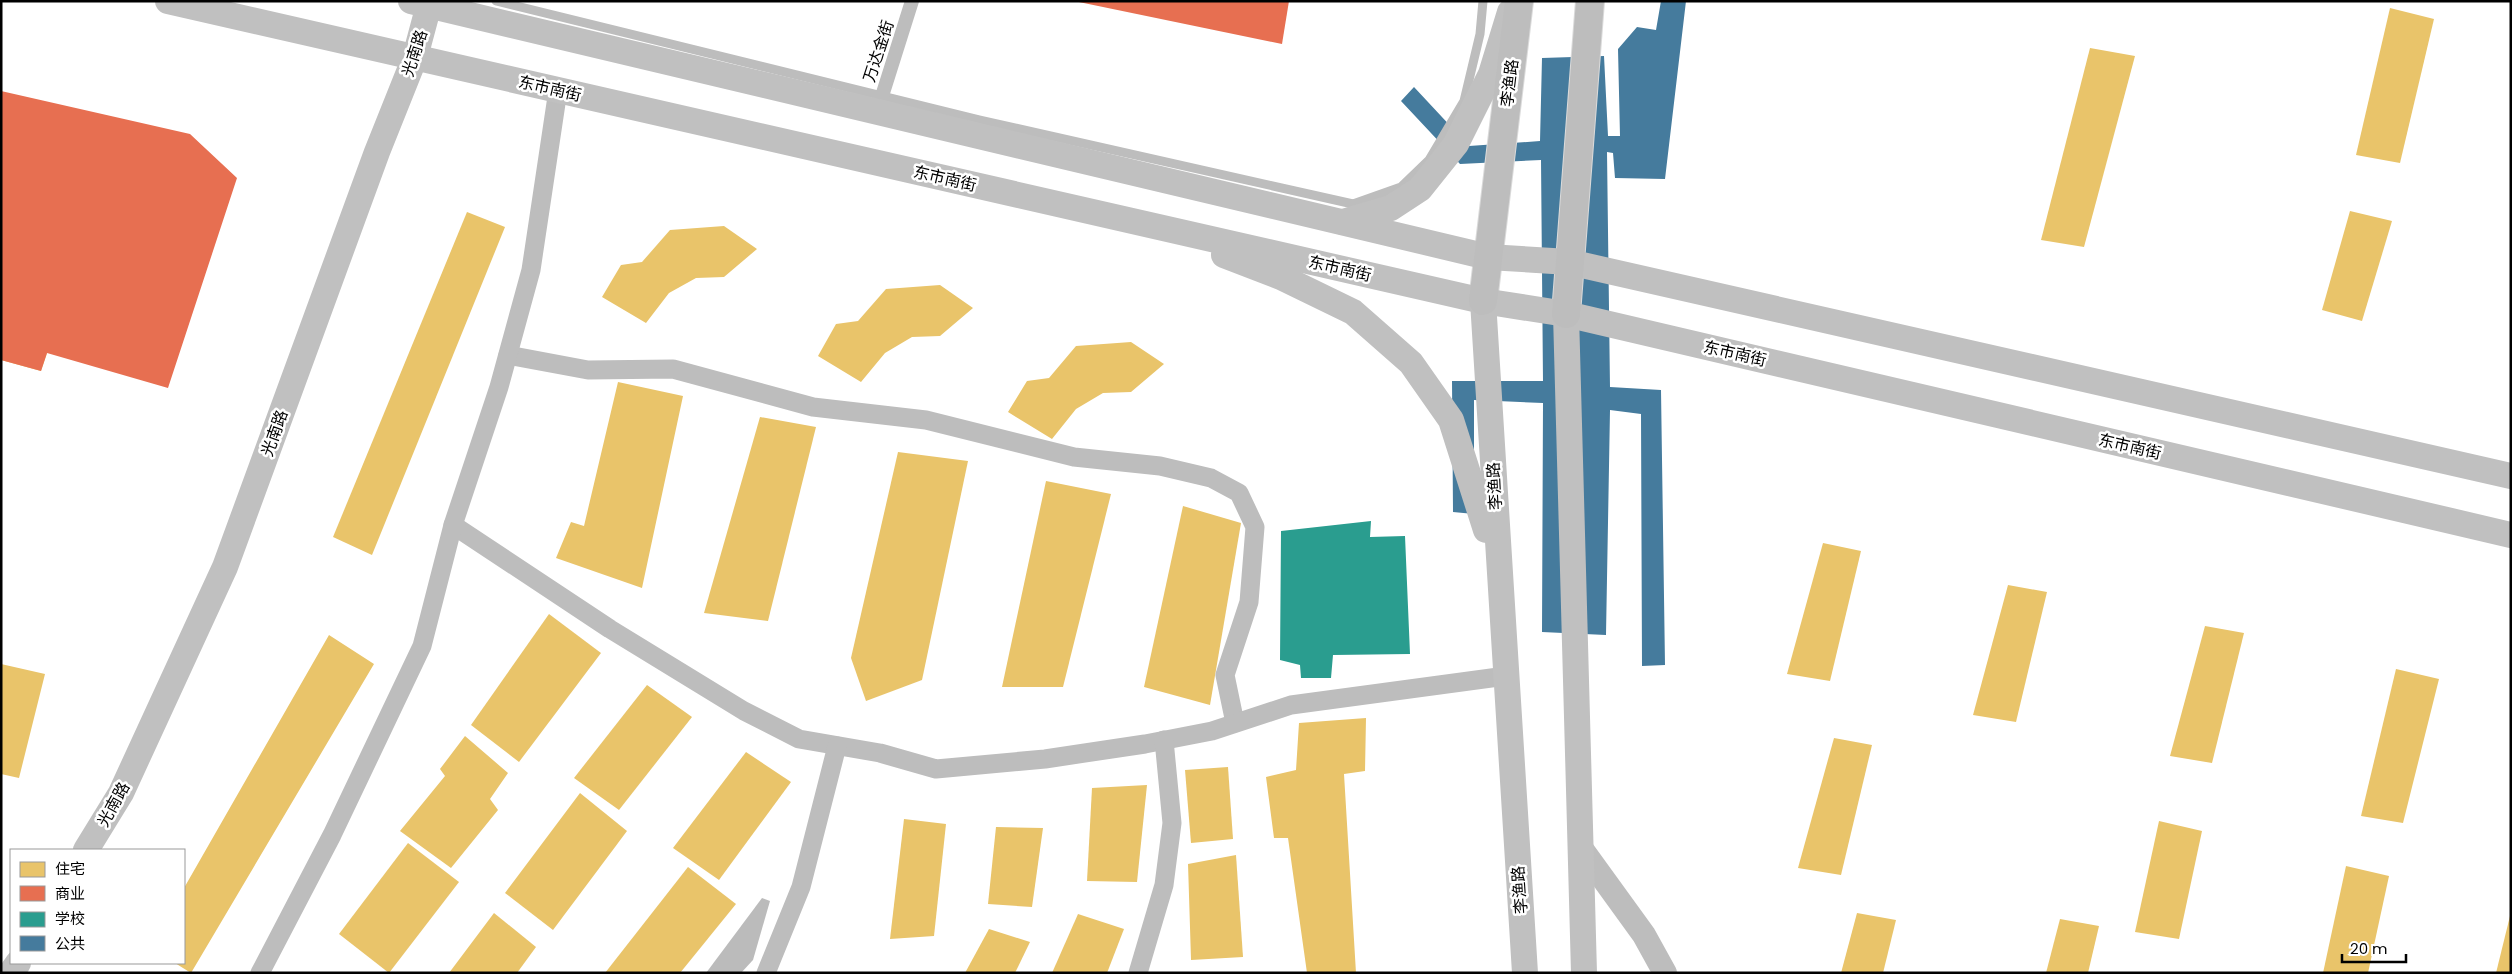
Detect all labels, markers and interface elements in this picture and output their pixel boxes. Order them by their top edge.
street label: 万达金街 [858,17,899,85]
street label: 光南路 [396,27,433,80]
street label: 李渔路 [1495,58,1524,108]
street label: 东市南街 [516,70,584,107]
street label: 东市南街 [911,160,979,197]
street label: 东市南街 [1306,250,1374,287]
street label: 东市南街 [1701,335,1769,372]
street label: 光南路 [255,407,293,460]
street label: 东市南街 [2096,428,2164,465]
street label: 李渔路 [1482,461,1507,511]
street label: 光南路 [92,778,135,831]
legend [10,849,185,964]
text: 住宅 [55,858,85,879]
street label: 李渔路 [1506,865,1533,915]
text: 商业 [55,883,85,904]
text: 学校 [55,908,85,929]
scale bar [2342,932,2406,964]
text: 公共 [55,933,85,954]
text: 20 m [2350,938,2388,959]

